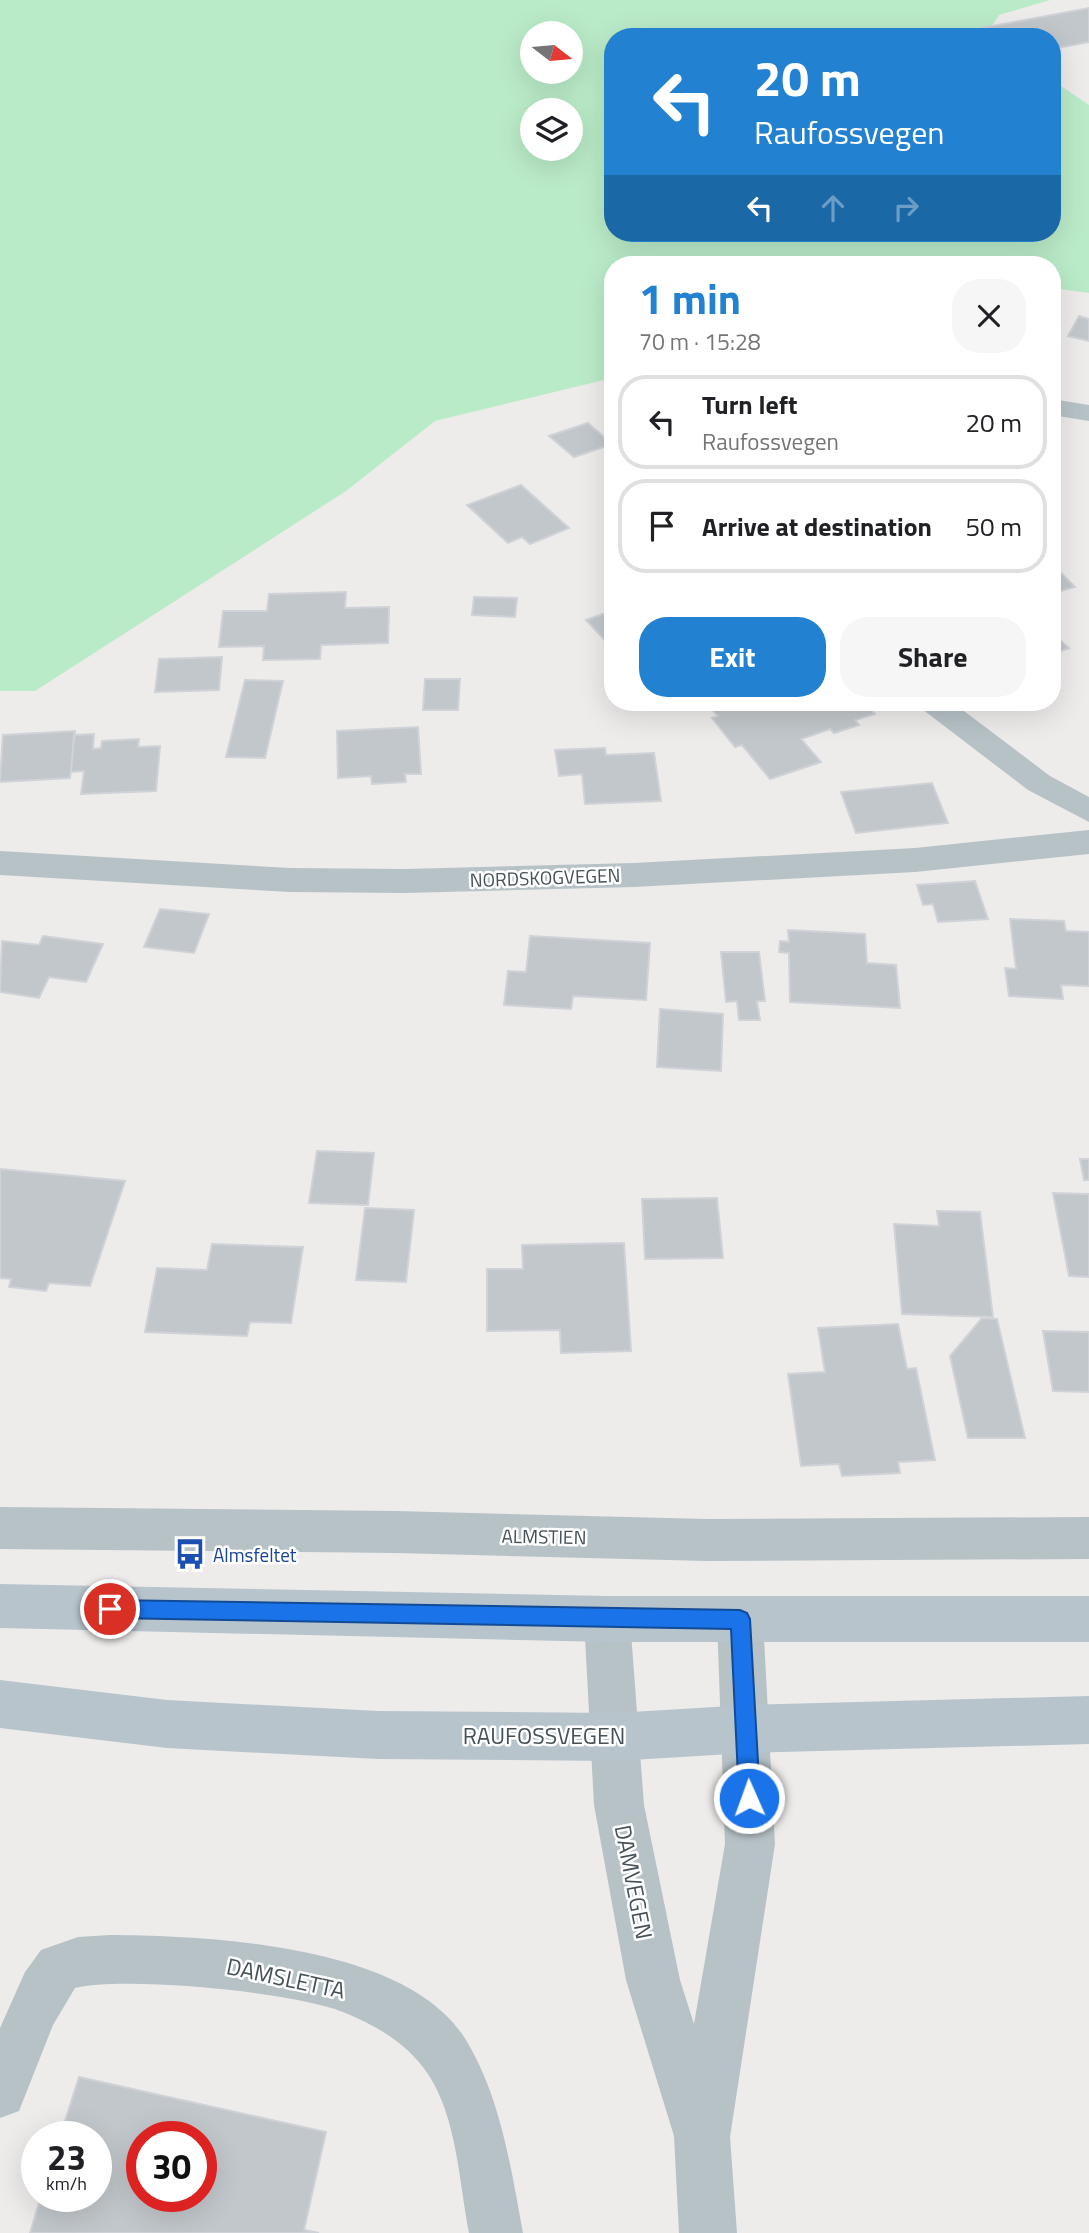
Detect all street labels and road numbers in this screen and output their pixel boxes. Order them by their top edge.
street label: NORDSKOGVEGEN [469,860,621,894]
street label: ALMSTIEN [501,1521,587,1551]
street label: RAUFOSSVEGEN [463,1718,625,1753]
street label: DAMVEGEN [606,1822,662,1942]
street label: DAMSLETTA [223,1948,349,2008]

